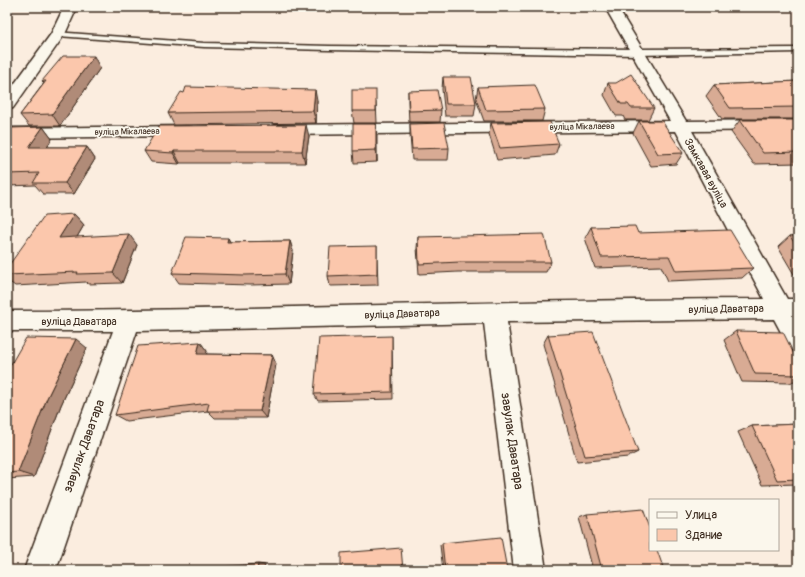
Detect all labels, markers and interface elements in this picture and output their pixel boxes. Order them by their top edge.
street label: вуліца Мікалаева [549,121,615,133]
street label: вуліца Мікалаева [94,126,160,138]
street label: Замкавая вуліца [681,136,731,210]
street label: вуліца Даватара [688,302,764,316]
street label: вуліца Даватара [364,306,440,322]
street label: вуліца Даватара [41,315,117,328]
street label: завулак Даватара [497,392,527,490]
street label: завулак Даватара [60,397,108,495]
legend [649,499,779,551]
text: Улица [685,508,717,523]
text: Здание [685,528,722,543]

